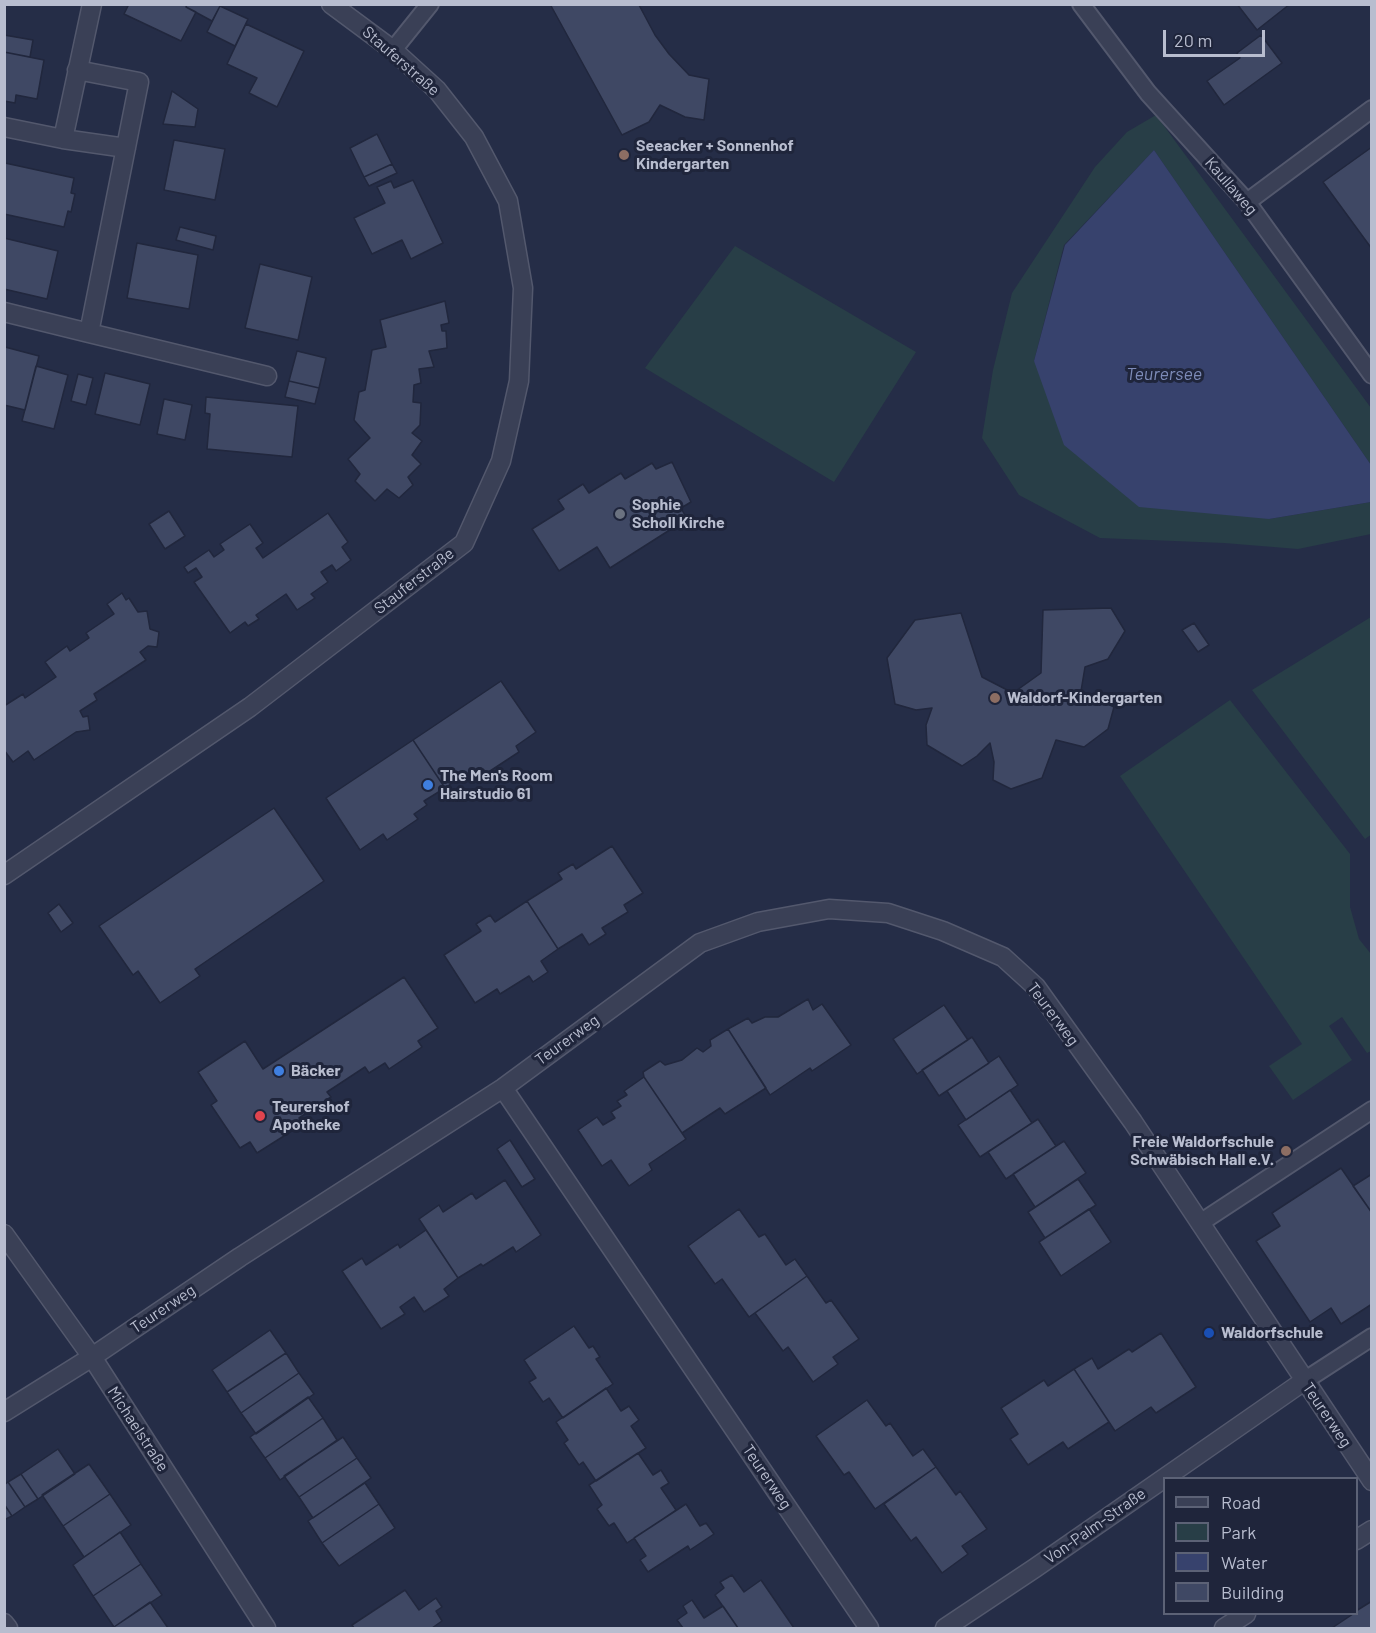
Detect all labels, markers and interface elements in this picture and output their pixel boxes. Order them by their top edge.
scale bar [1166,18,1268,56]
street label: Stauferstraße [358,22,444,100]
text: 20 m [1174,29,1212,51]
place label: Seeacker + Sonnenhof Kindergarten [636,136,794,174]
marker: Seeacker + Sonnenhof Kindergarten [617,148,631,162]
street label: Kaullaweg [1201,153,1261,219]
water label: Teurersee [1126,363,1202,385]
place label: Sophie Scholl Kirche [632,495,725,533]
marker: Sophie Scholl Kirche [613,507,627,521]
street label: Stauferstraße [370,544,458,618]
place label: Waldorf-Kindergarten [1007,688,1162,708]
marker: Waldorf-Kindergarten [988,691,1002,705]
place label: The Men's Room Hairstudio 61 [440,766,553,804]
marker: The Men's Room Hairstudio 61 [421,778,435,792]
street label: Teurerweg [1023,979,1083,1049]
street label: Teurerweg [531,1010,603,1070]
place label: Bäcker [291,1061,341,1081]
marker: Bäcker [272,1064,286,1078]
place label: Teurershof Apotheke [272,1097,350,1135]
marker: Teurershof Apotheke [253,1109,267,1123]
place label: Freie Waldorfschule Schwäbisch Hall e.V. [1130,1132,1274,1170]
marker: Freie Waldorfschule Schwäbisch Hall e.V. [1279,1144,1293,1158]
street label: Teurerweg [127,1280,199,1338]
place label: Waldorfschule [1221,1323,1323,1343]
marker: Waldorfschule [1202,1326,1216,1340]
street label: Teurerweg [1298,1379,1356,1451]
street label: Michaelstraße [103,1383,173,1475]
street label: Teurerweg [738,1441,796,1513]
legend [1163,1477,1358,1615]
street label: Von-Palm-Straße [1041,1484,1149,1568]
text: Road [1221,1491,1261,1513]
text: Park [1221,1521,1256,1543]
text: Water [1221,1551,1268,1573]
text: Building [1221,1581,1284,1603]

